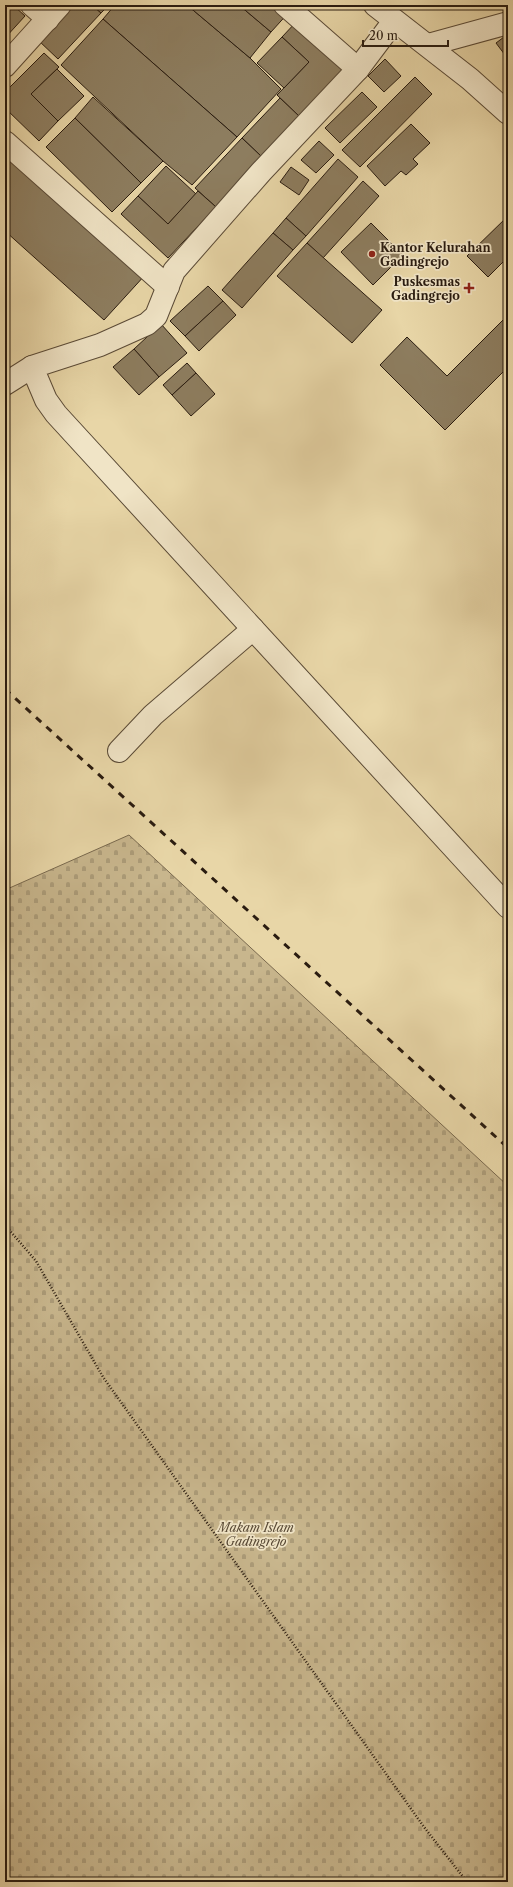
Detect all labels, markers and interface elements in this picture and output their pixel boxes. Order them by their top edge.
scale bar [363,22,448,48]
text: 20 m [369,28,398,43]
place label: Kantor Kelurahan Gadingrejo [380,240,491,269]
marker: Kantor Kelurahan Gadingrejo [367,249,377,259]
place label: Puskesmas Gadingrejo [391,274,460,303]
marker: Puskesmas Gadingrejo [463,282,475,294]
park label: Makam Islam Gadingrejo [216,1520,294,1549]

